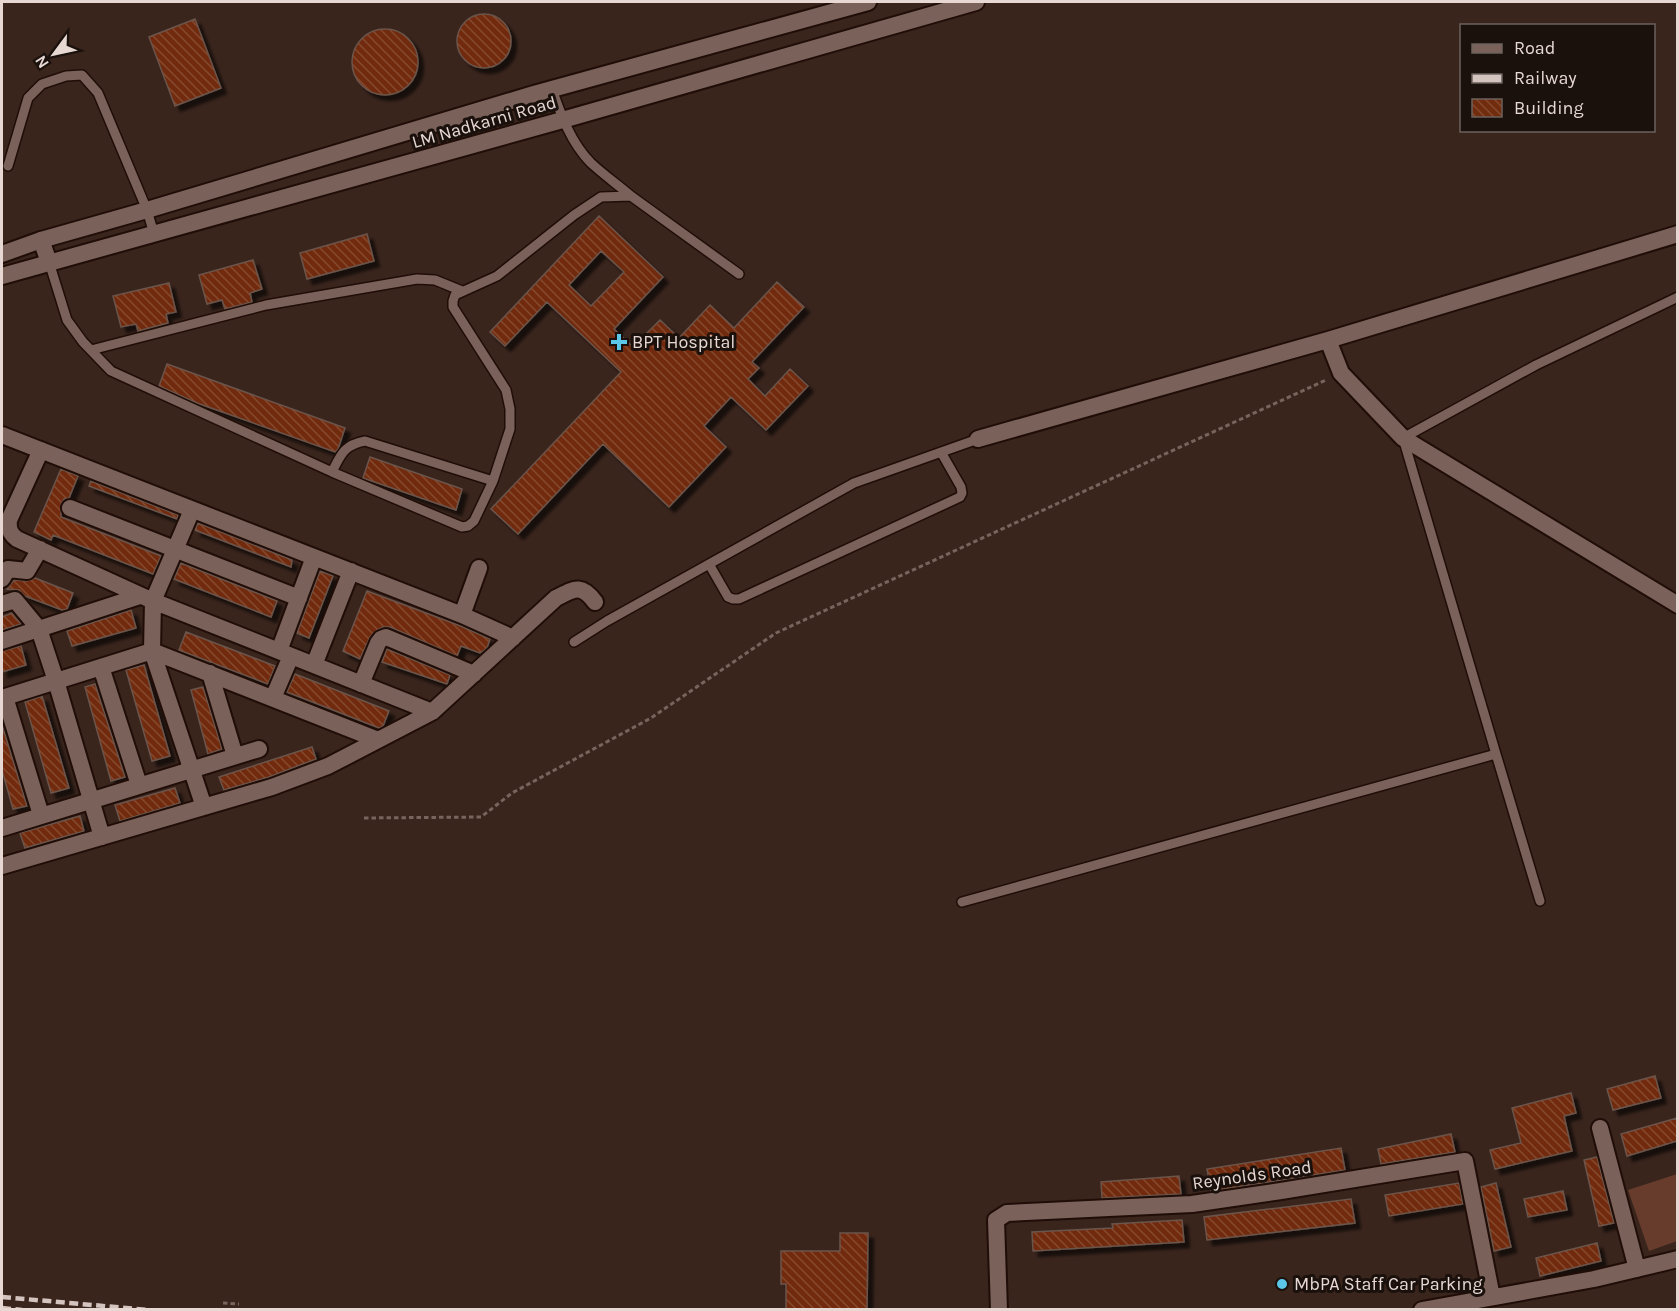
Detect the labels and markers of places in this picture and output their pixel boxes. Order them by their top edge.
place label: BPT Hospital [632,331,735,353]
marker: BPT Hospital [610,333,628,351]
place label: MbPA Staff Car Parking [1294,1273,1483,1295]
marker: MbPA Staff Car Parking [1275,1277,1289,1291]

